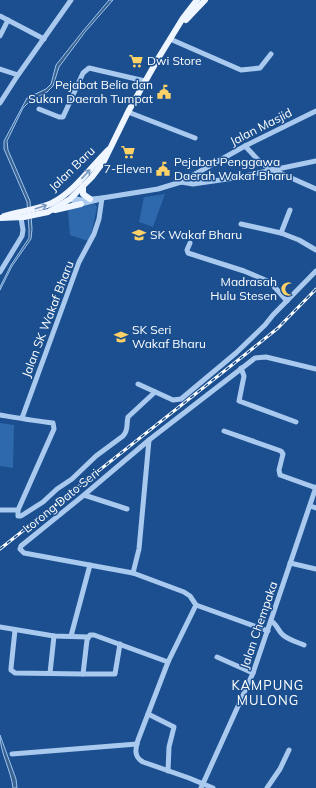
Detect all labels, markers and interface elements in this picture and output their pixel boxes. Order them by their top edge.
supermarket icon: Dwi Store [128,53,144,69]
place label: Dwi Store [147,53,202,68]
place label: Pejabat Belia dan Sukan Daerah Tumpat [28,77,153,106]
public building icon: Pejabat Belia dan Sukan Daerah Tumpat [156,84,172,100]
street label: Jalan Masjid [227,104,294,149]
street label: Jalan Baru [46,143,98,194]
supermarket icon: 7-Eleven [120,144,136,160]
place label: Pejabat Penggawa Daerah Wakaf Bharu [174,154,292,183]
place label: 7-Eleven [104,161,152,176]
public building icon: Pejabat Penggawa Daerah Wakaf Bharu [155,161,171,177]
one-way arrow [81,169,90,179]
one-way arrow [35,202,47,210]
school or university icon: SK Wakaf Bharu [131,227,147,243]
place label: SK Wakaf Bharu [150,227,242,242]
street label: Jalan SK Wakaf Bharu [18,258,77,379]
place label: Madrasah Hulu Stesen [210,274,277,303]
mosque icon: Madrasah Hulu Stesen [280,281,296,297]
place label: SK Seri Wakaf Bharu [132,322,206,351]
school or university icon: SK Seri Wakaf Bharu [113,329,129,345]
street label: Lorong Dato Seri [20,465,102,536]
street label: Jalan Chempaka [237,579,280,670]
district label: KAMPUNG MULONG [232,677,304,708]

